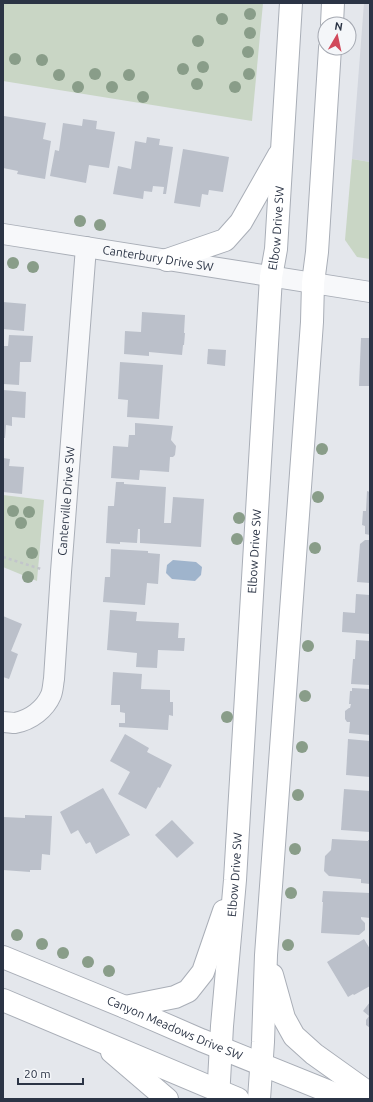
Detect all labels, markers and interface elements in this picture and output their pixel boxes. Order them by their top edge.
north arrow [317,16,357,56]
text: N [334,20,344,33]
street label: Elbow Drive SW [265,186,286,271]
street label: Canterbury Drive SW [102,243,215,273]
street label: Canterville Drive SW [55,446,77,556]
street label: Elbow Drive SW [245,509,263,594]
street label: Elbow Drive SW [225,832,244,917]
street label: Canyon Meadows Drive SW [105,993,245,1062]
scale bar [18,1060,83,1086]
text: 20 m [24,1067,51,1080]

